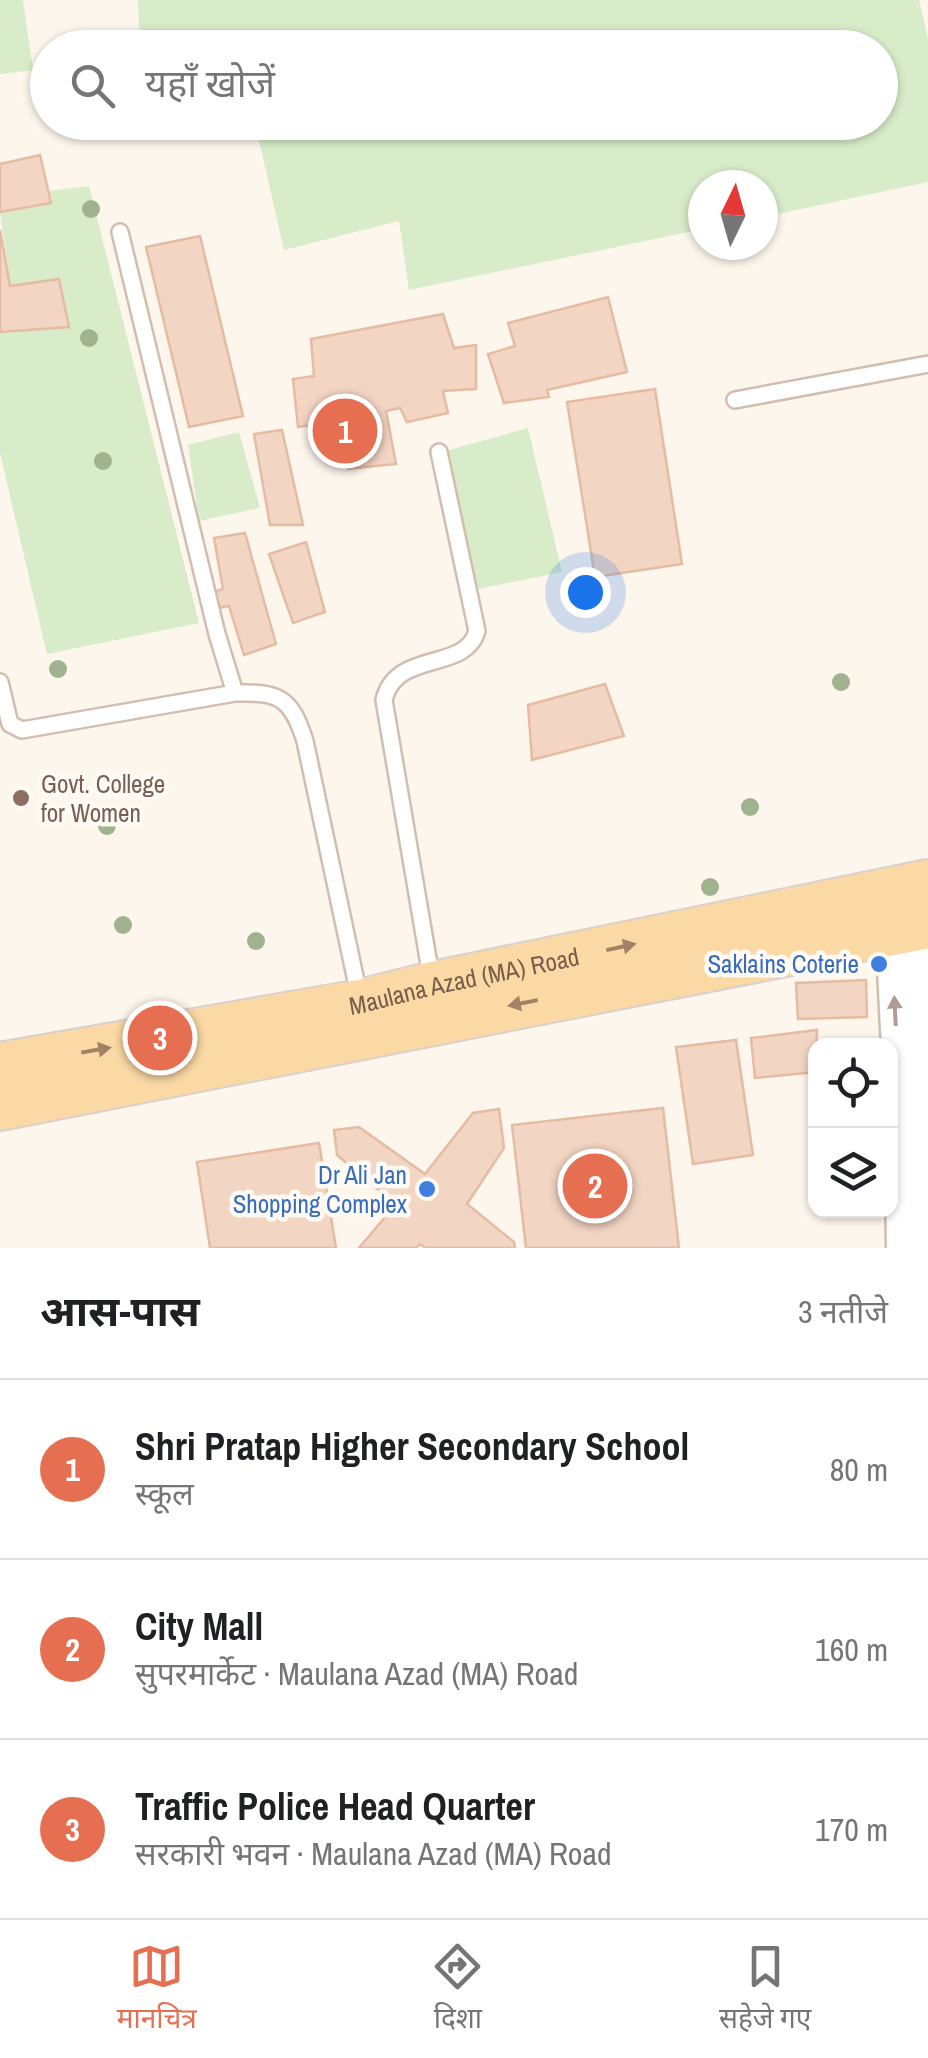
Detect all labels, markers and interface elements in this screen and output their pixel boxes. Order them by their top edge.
search box [30,30,898,140]
icon: search [65,58,120,113]
text: यहाँ खोजें [145,58,275,109]
north arrow [688,170,778,260]
pin: 1 [312,394,378,468]
your location [560,567,611,618]
place label: Govt. College for Women [41,767,165,830]
marker: Govt. College for Women [10,787,32,809]
one-way arrow [606,938,637,954]
street label: Maulana Azad (MA) Road [346,939,582,1023]
place label: Saklains Coterie [707,947,859,981]
marker: Saklains Coterie [868,953,890,975]
one-way arrow [887,994,903,1026]
one-way arrow [507,996,538,1012]
pin: 3 [128,1000,192,1076]
map controls [808,1038,898,1218]
button: locate [808,1038,898,1128]
one-way arrow [81,1042,112,1057]
button: layers [808,1128,898,1218]
pin: 2 [562,1148,628,1224]
place label: Dr Ali Jan Shopping Complex [233,1158,408,1221]
marker: Dr Ali Jan Shopping Complex [416,1178,438,1200]
text: आस-पास [40,1283,200,1339]
text: 3 नतीजे [798,1290,888,1333]
text: Shri Pratap Higher Secondary School [135,1421,689,1472]
text: 1 [65,1448,80,1491]
text: 80 m [830,1448,888,1491]
text: स्कूल [135,1472,194,1515]
text: City Mall [135,1601,263,1652]
text: 2 [65,1628,80,1671]
text: 160 m [815,1628,888,1671]
text: सुपरमार्केट · Maulana Azad (MA) Road [135,1652,578,1695]
text: Traffic Police Head Quarter [135,1781,535,1832]
text: 3 [65,1808,80,1851]
text: 170 m [815,1808,888,1851]
text: सरकारी भवन · Maulana Azad (MA) Road [135,1832,612,1875]
tab: मानचित्र [117,1939,197,2039]
tab: दिशा [430,1939,485,2039]
tab: सहेजे गए [719,1939,811,2039]

